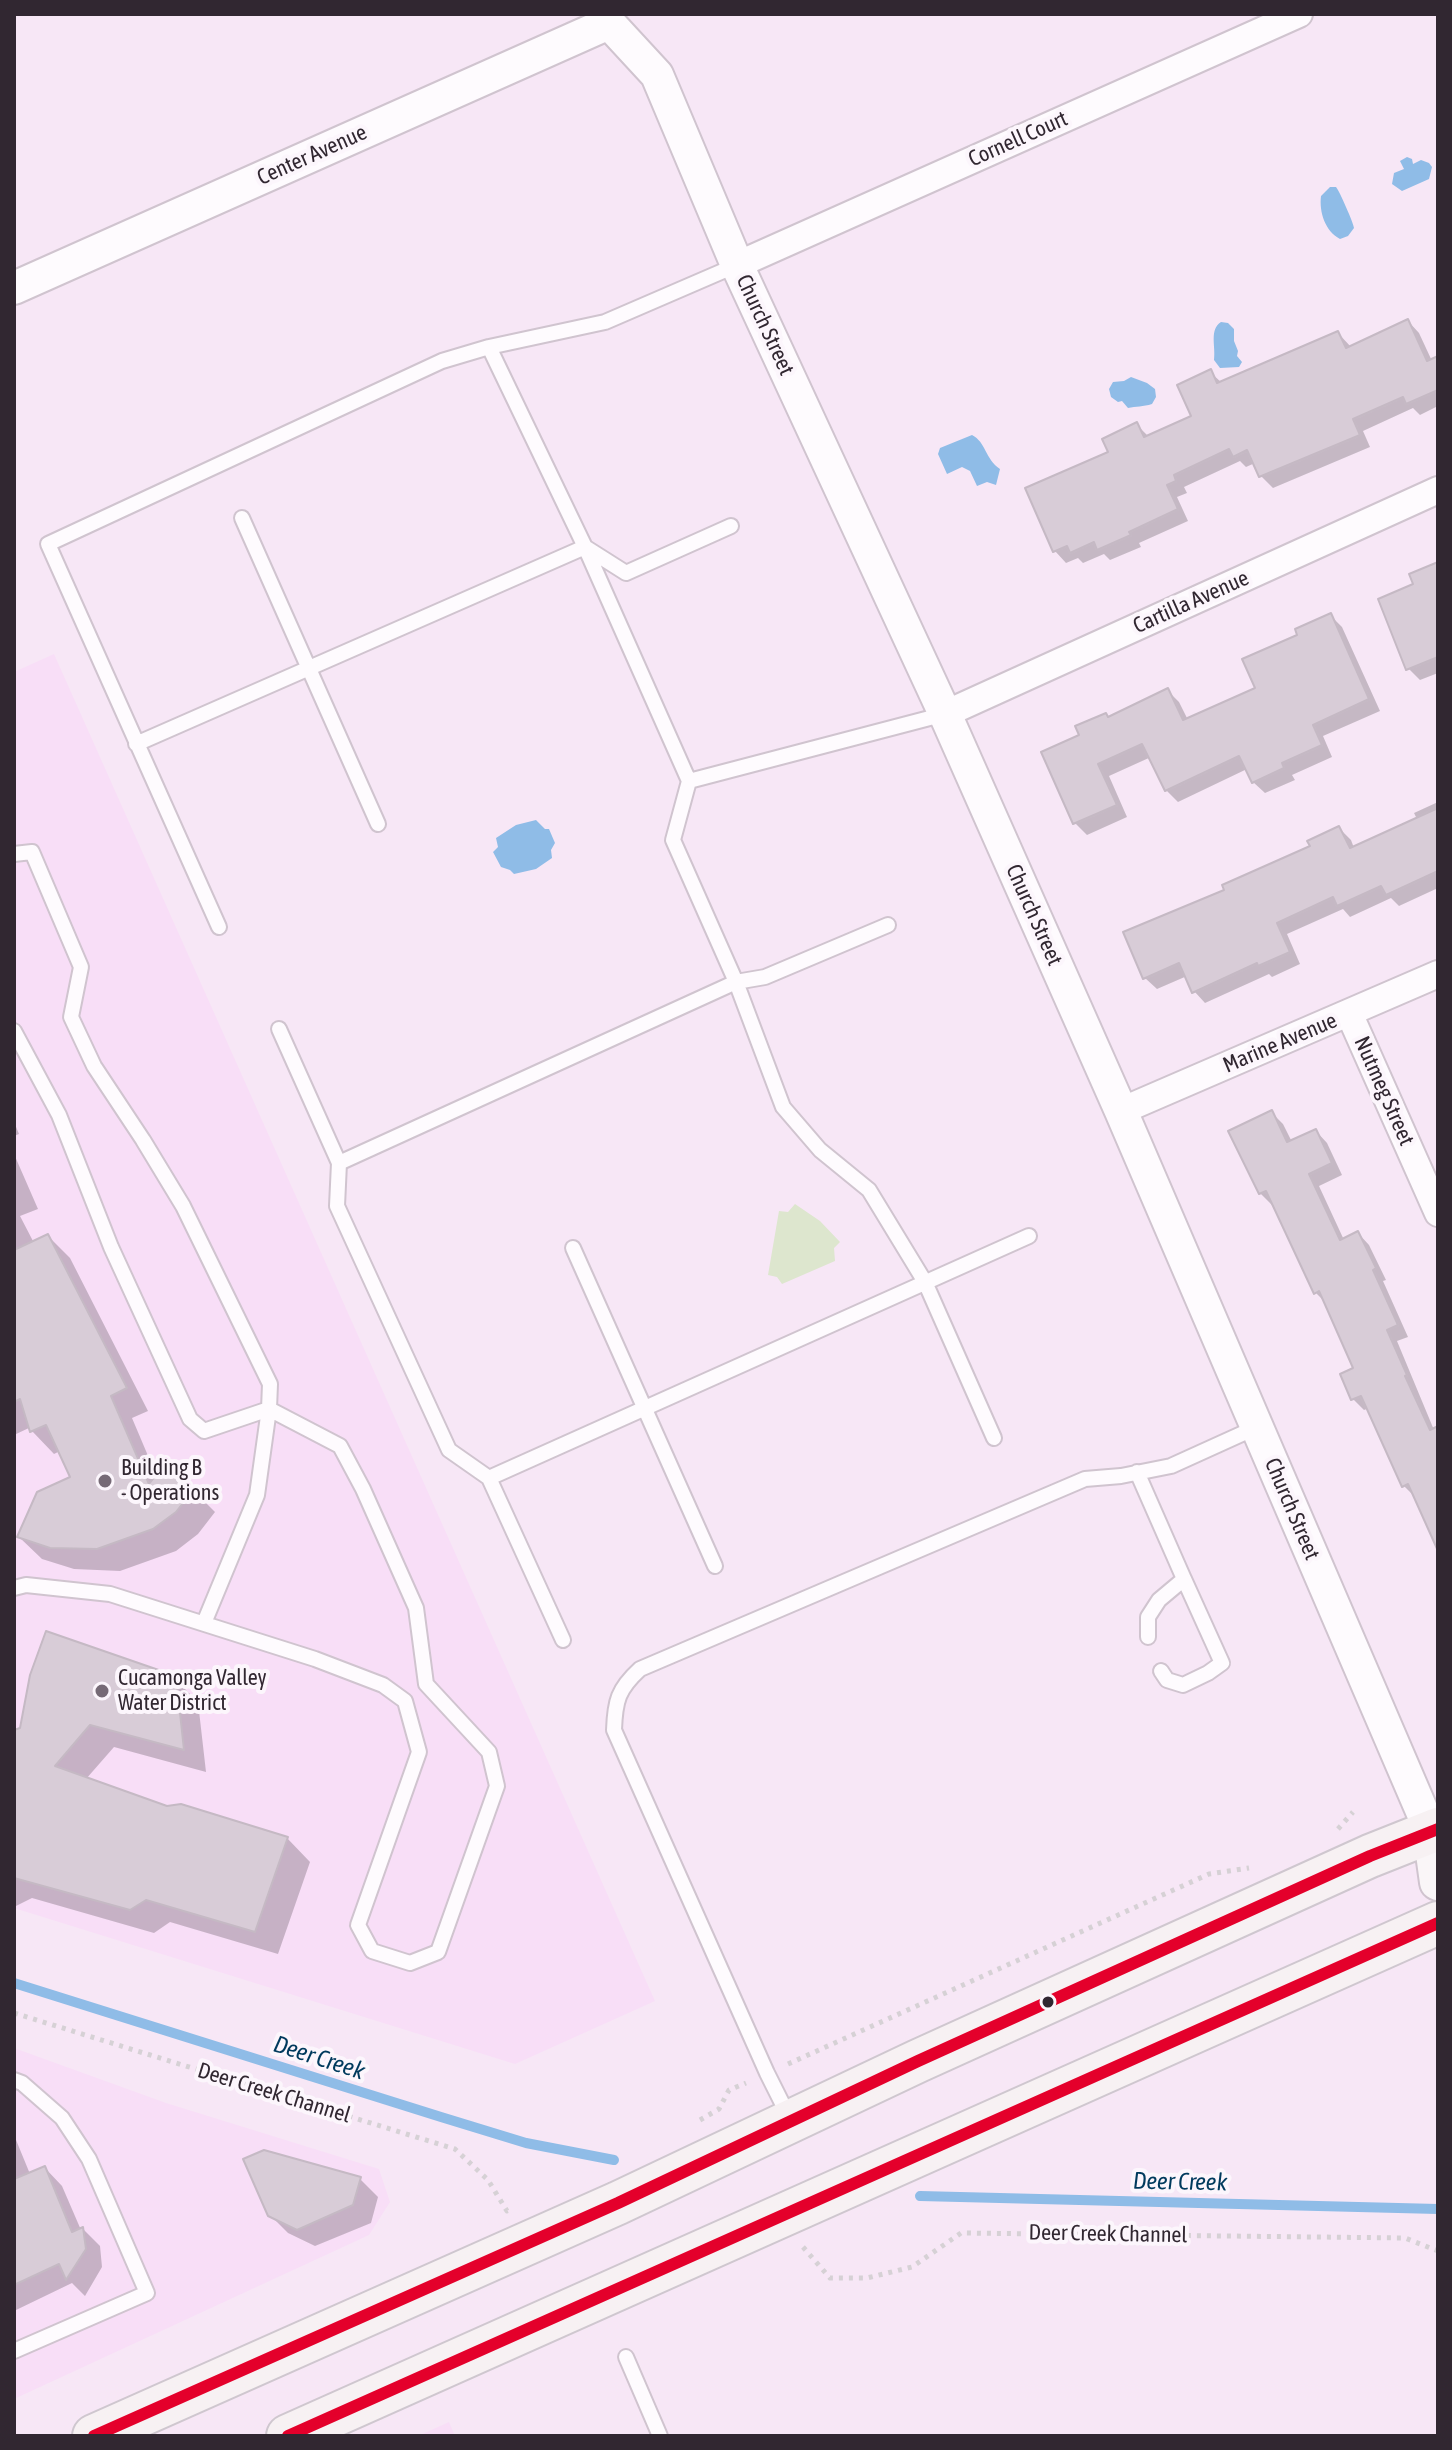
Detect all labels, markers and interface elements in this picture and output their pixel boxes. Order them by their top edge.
street label: Cornell Court [964,105,1072,173]
street label: Center Avenue [253,119,371,191]
street label: Church Street [730,271,800,379]
street label: Cartilla Avenue [1129,565,1253,639]
street label: Church Street [1000,860,1068,970]
street label: Marine Avenue [1219,1007,1341,1079]
street label: Nutmeg Street [1348,1032,1420,1150]
street label: Church Street [1259,1454,1325,1564]
place label: Building B - Operations [121,1455,219,1506]
marker: Building B - Operations [96,1472,114,1490]
place label: Cucamonga Valley Water District [118,1665,267,1716]
marker: Cucamonga Valley Water District [93,1682,111,1700]
unlabelled marker [1040,1994,1056,2010]
water label: Deer Creek [270,2030,368,2086]
street label: Deer Creek Channel [194,2057,354,2129]
water label: Deer Creek [1133,2167,1227,2197]
street label: Deer Creek Channel [1028,2219,1188,2249]

